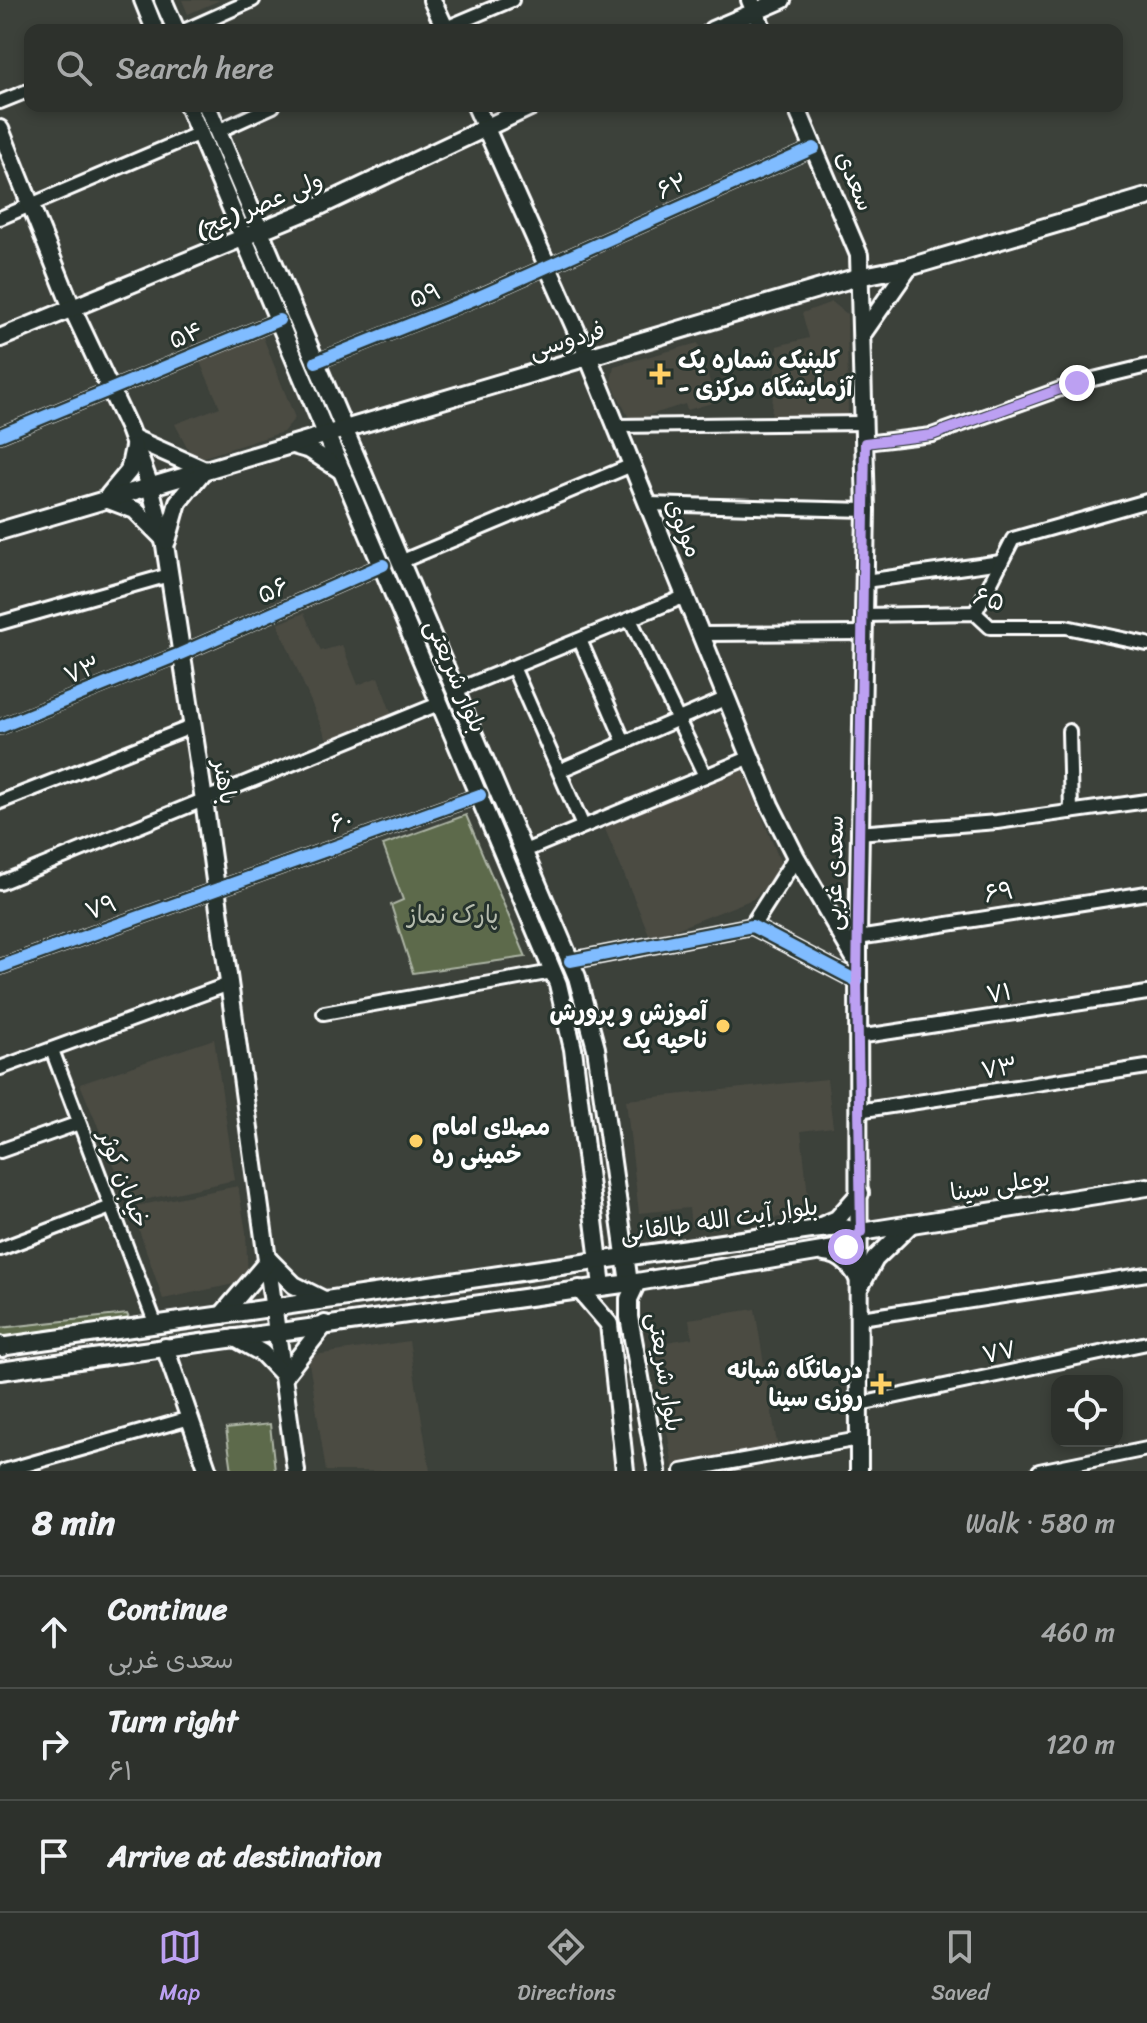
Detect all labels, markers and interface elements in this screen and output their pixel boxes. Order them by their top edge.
search box [24,24,1123,112]
text: Search here [116,41,274,95]
icon: search [52,46,96,90]
street label: سعدی [823,144,887,218]
street label: ولی عصر (عج) [188,159,330,251]
street label: ۶۲ [649,161,695,211]
street label: ۵۹ [402,270,448,320]
street label: ۵۴ [162,309,210,361]
street label: فردوسی [524,309,610,371]
place label: کلینیک شماره یک - آزمایشگاه مرکزی [678,339,854,409]
marker: کلینیک شماره یک - آزمایشگاه مرکزی [649,363,671,385]
route end [1059,365,1095,401]
street label: مولوی [653,492,715,564]
street label: ۵۶ [250,564,296,616]
street label: ۶۵ [968,575,1010,623]
street label: بلوار شریعتی [413,612,499,740]
street label: ۷۳ [57,644,107,696]
street label: باهنر [200,754,250,808]
street label: ۶۰ [324,798,358,844]
street label: سعدی غربی [812,815,856,931]
street label: ۶۹ [981,869,1017,915]
street label: ۷۹ [79,882,123,932]
park label: پارک نماز [406,894,498,936]
street label: ۷۱ [983,970,1015,1016]
place label: آموزش و پرورش ناحیه یک [550,991,709,1061]
marker: آموزش و پرورش ناحیه یک [714,1017,732,1035]
street label: ۷۳ [978,1044,1020,1092]
place label: مصلای امام خمینی ره [432,1106,550,1176]
street label: خیابان کوثر [85,1122,162,1234]
marker: مصلای امام خمینی ره [407,1132,425,1150]
street label: بوعلی سینا [947,1156,1053,1214]
street label: بلوار آیت الله طالقانی [617,1185,821,1255]
route start [828,1229,864,1265]
street label: بلوار شریعتی [635,1309,695,1435]
street label: ۷۷ [978,1328,1020,1376]
place label: درمانگاه شبانه روزی سینا [727,1349,863,1419]
marker: درمانگاه شبانه روزی سینا [870,1373,892,1395]
map controls [1051,1375,1123,1447]
button: locate [1051,1375,1123,1447]
text: 8 min [32,1493,115,1553]
text: Walk · 580 m [965,1500,1115,1546]
text: Continue [108,1582,227,1636]
text: 460 m [1041,1609,1115,1655]
icon: ahead [32,1610,76,1654]
text: سعدی غربی [108,1636,234,1682]
text: Turn right [108,1694,238,1748]
text: 120 m [1046,1721,1115,1767]
icon: right [32,1722,76,1766]
text: ۶۱ [108,1748,133,1794]
text: Arrive at destination [108,1829,382,1883]
icon: arrive [32,1834,76,1878]
tab: Map [158,1925,202,2012]
tab: Directions [517,1925,616,2012]
tab: Saved [931,1925,989,2012]

